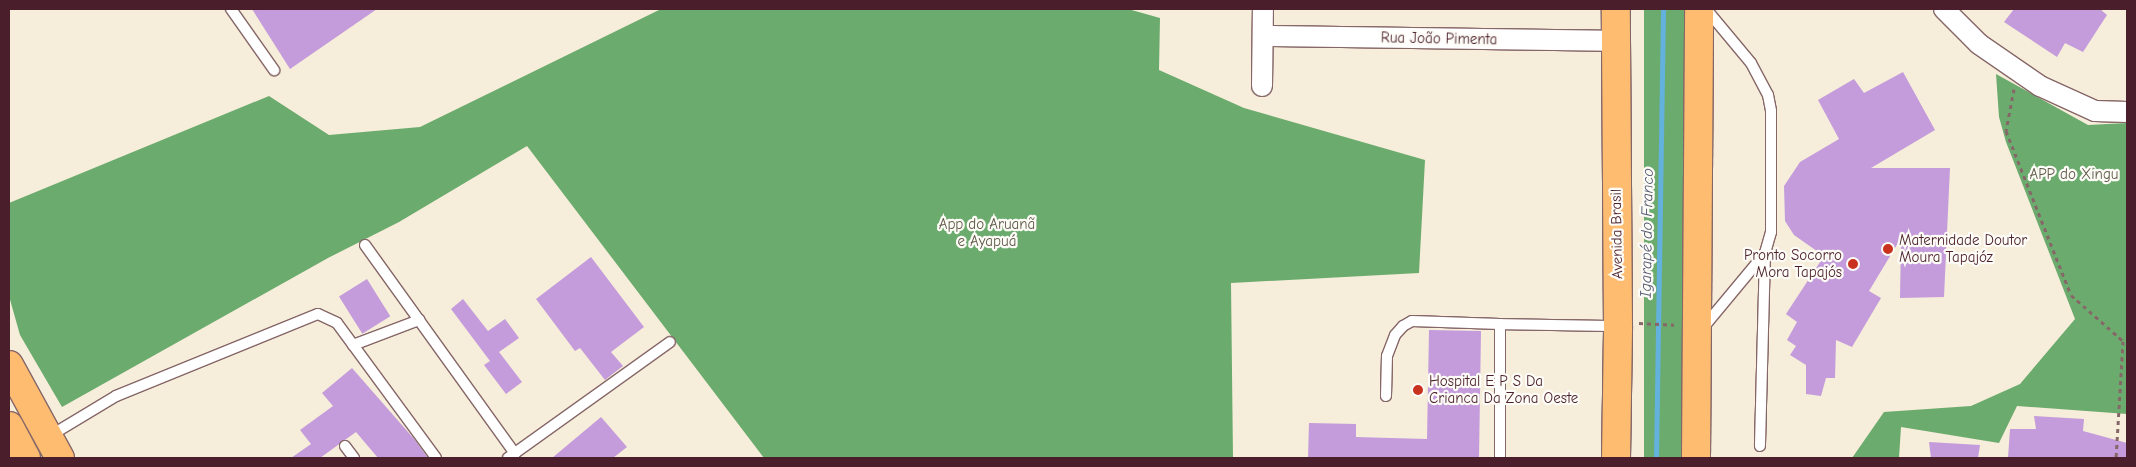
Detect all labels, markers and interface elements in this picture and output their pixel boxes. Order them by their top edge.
street label: Rua João Pimenta [1381,29,1497,49]
park label: APP do Xingu [2029,166,2119,184]
water label: Igarapé do Franco [1636,168,1658,298]
street label: Avenida Brasil [1607,189,1627,279]
park label: App do Aruanã e Ayapuá [939,215,1035,250]
place label: Maternidade Doutor Moura Tapajóz [1899,231,2027,266]
marker: Maternidade Doutor Moura Tapajóz [1881,242,1895,256]
place label: Pronto Socorro Mora Tapajós [1744,246,1842,281]
marker: Pronto Socorro Mora Tapajós [1846,257,1860,271]
place label: Hospital E P S Da Crianca Da Zona Oeste [1429,372,1578,407]
marker: Hospital E P S Da Crianca Da Zona Oeste [1411,383,1425,397]

